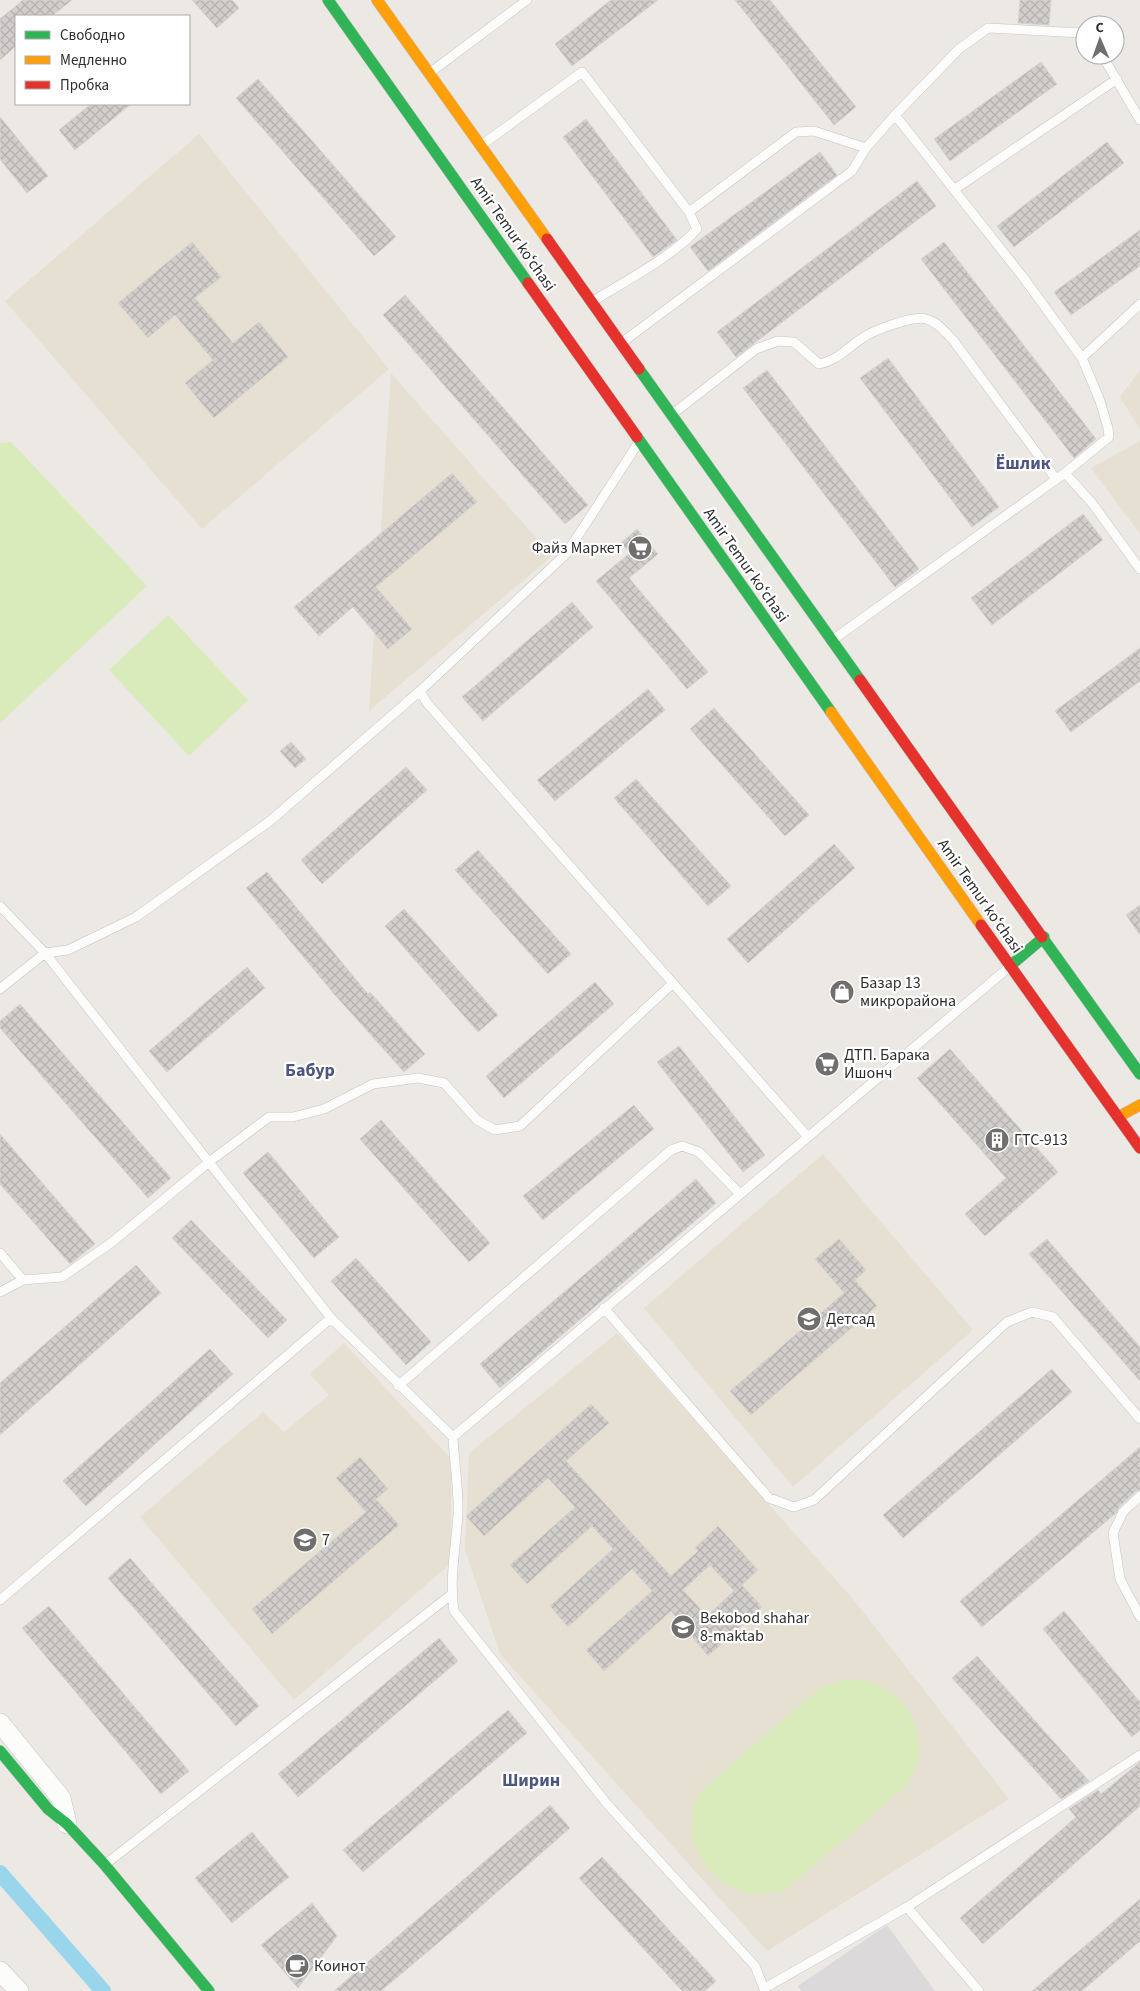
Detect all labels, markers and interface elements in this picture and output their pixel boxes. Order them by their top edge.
legend [15,15,190,105]
north arrow [1075,15,1125,65]
text: С [1095,18,1104,38]
text: Свободно [60,25,125,46]
text: Медленно [60,50,127,71]
text: Пробка [60,75,109,96]
street label: Amir Temur koʻchasi [465,172,561,296]
district label: Ёшлик [996,451,1051,476]
street label: Amir Temur koʻchasi [698,503,794,627]
supermarket icon: Файз Маркет [627,535,653,561]
place label: Файз Маркет [532,537,622,559]
street label: Amir Temur koʻchasi [932,834,1028,958]
place label: Базар 13 микрорайона [860,972,956,1012]
shop icon: Базар 13 микрорайона [829,979,855,1005]
place label: ДТП. Барака Ишонч [844,1044,930,1084]
supermarket icon: ДТП. Барака Ишонч [814,1051,840,1077]
district label: Бабур [285,1058,335,1083]
building icon: ГТС-913 [984,1127,1010,1153]
place label: ГТС-913 [1014,1129,1068,1151]
school or university icon: Детсад [796,1306,822,1332]
place label: Детсад [826,1308,875,1330]
school or university icon: 7 [292,1527,318,1553]
place label: 7 [322,1529,330,1551]
place label: Bekobod shahar 8-maktab [700,1607,809,1647]
school or university icon: Bekobod shahar 8-maktab [670,1614,696,1640]
district label: Ширин [502,1768,560,1793]
cafe icon: Коинот [284,1953,310,1979]
place label: Коинот [314,1955,366,1977]

